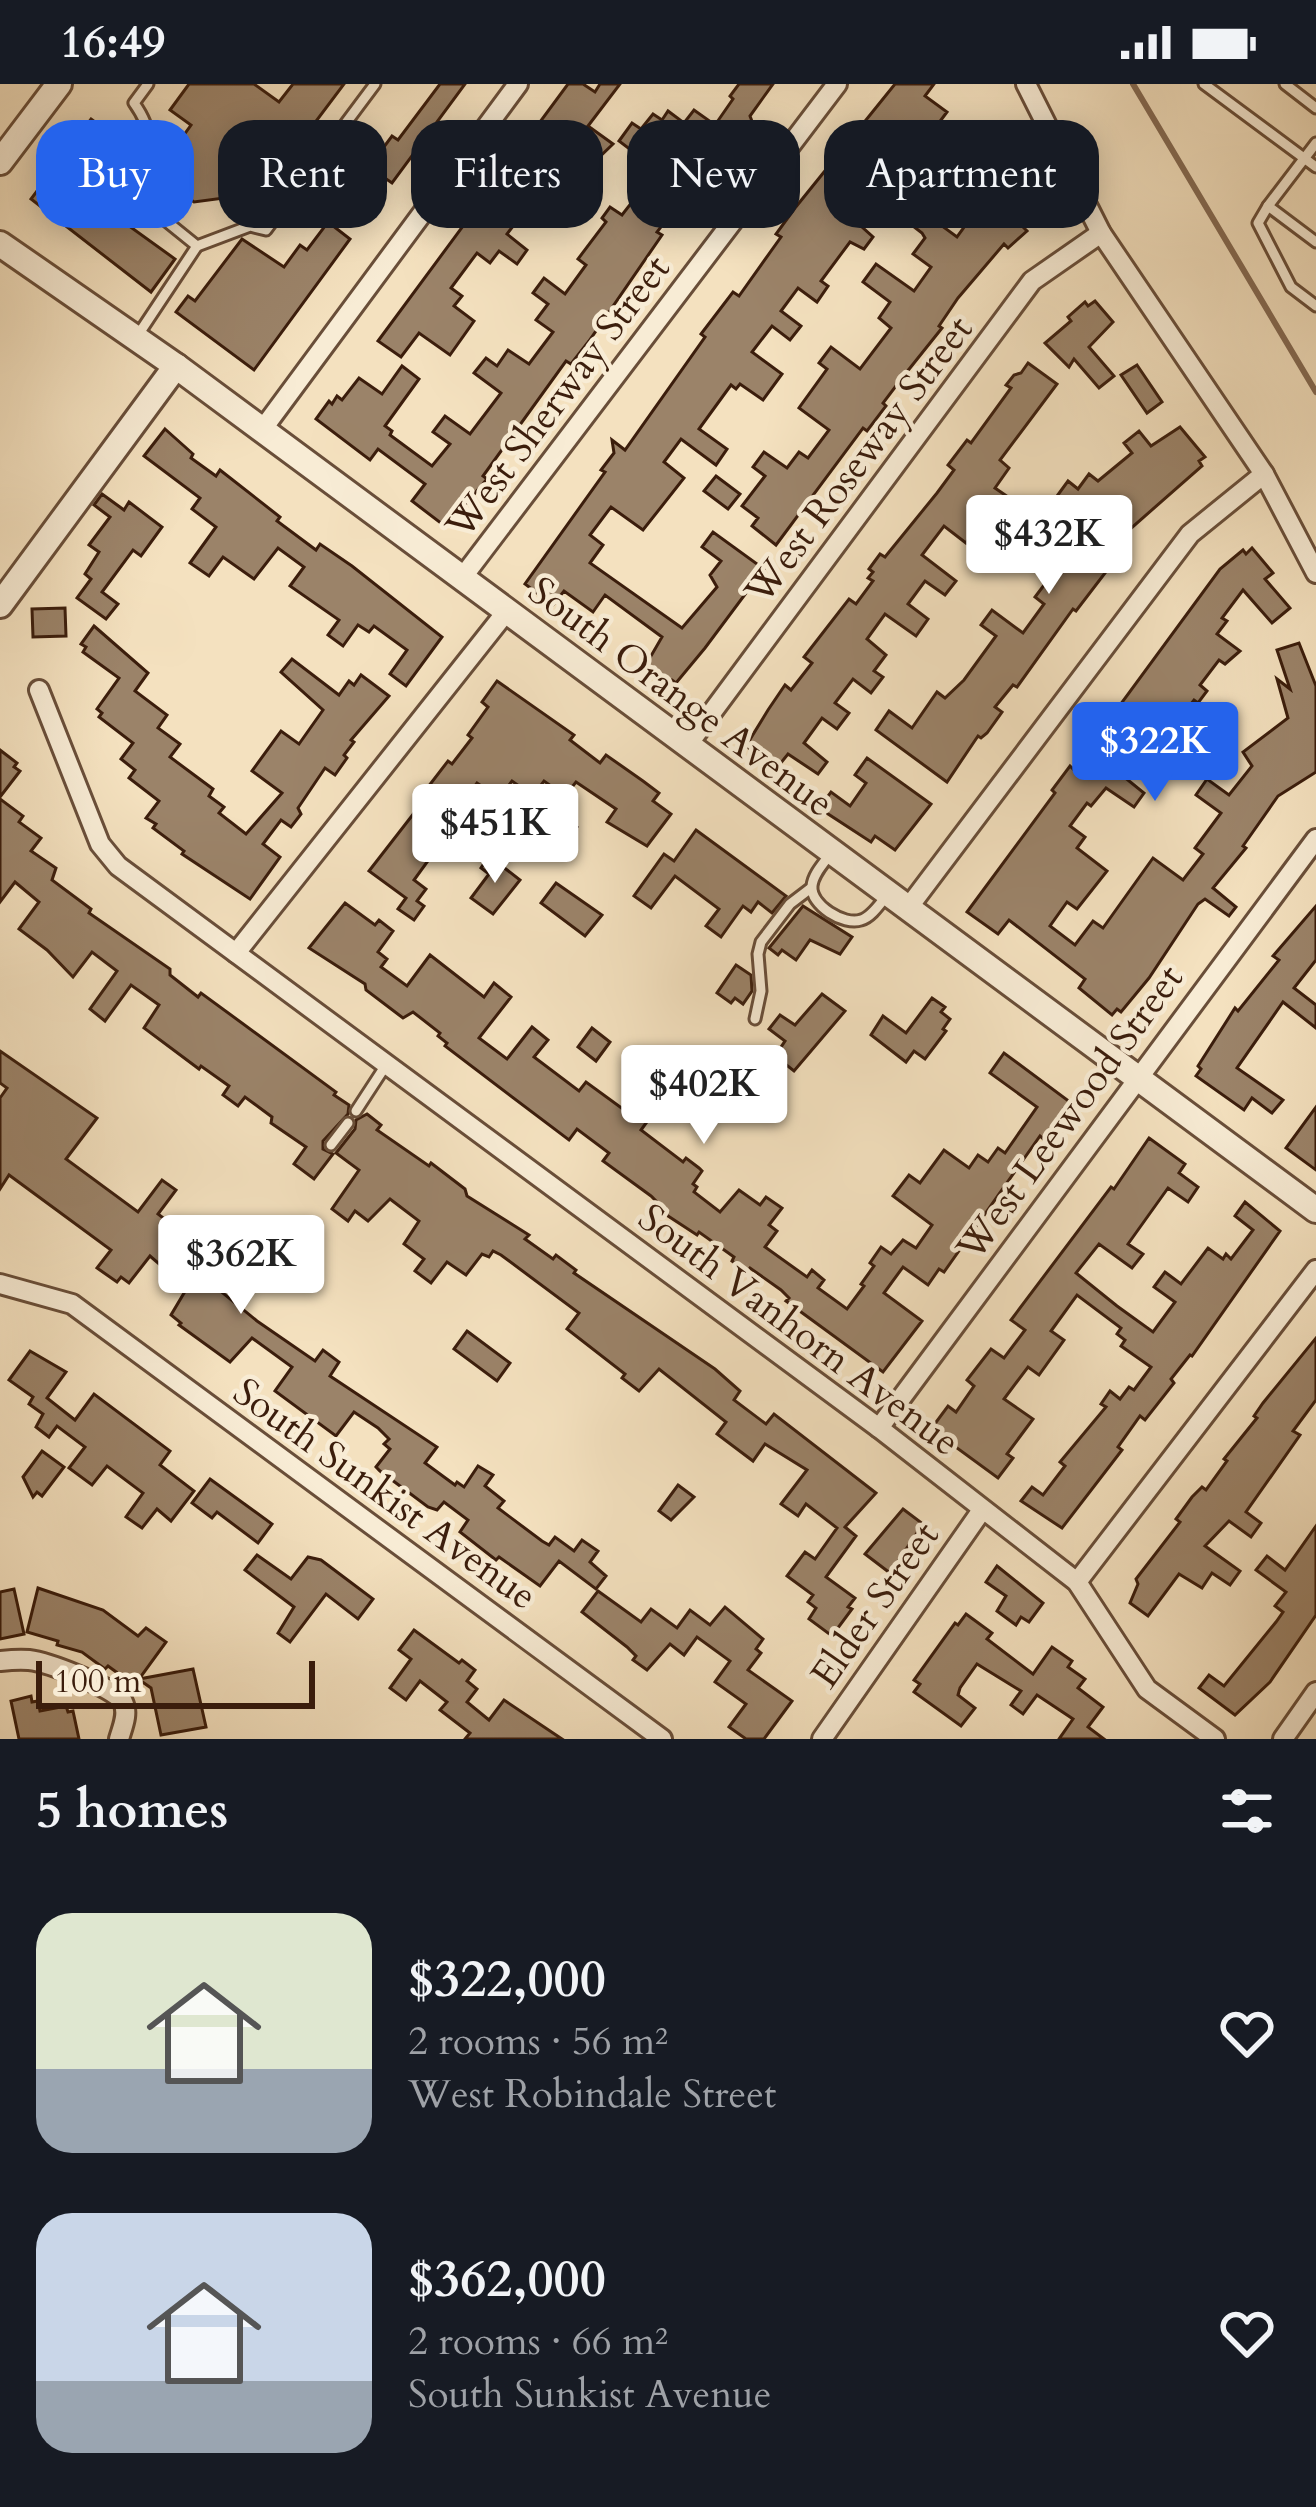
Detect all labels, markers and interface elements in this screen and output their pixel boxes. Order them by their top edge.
text: 16:49 [60,12,165,73]
chip: Buy [36,120,194,228]
chip: Rent [218,120,387,228]
chip: Filters [411,120,603,228]
chip: New [627,120,800,228]
chip: Apartment [824,120,1099,228]
street label: West Sherway Street [433,244,682,551]
street label: West Roseway Street [732,305,985,616]
pin: $432K [965,495,1133,597]
text: $432K [993,507,1105,560]
street label: South Orange Avenue [517,565,845,829]
pin: $322K [1071,702,1239,804]
text: $322K [1099,714,1211,767]
pin: $451K [411,784,579,886]
text: $451K [439,796,551,849]
street label: West Leewood Street [944,954,1196,1273]
pin: $402K [620,1045,788,1147]
text: $402K [648,1057,760,1110]
street label: South Vanhorn Avenue [627,1192,971,1468]
pin: $362K [157,1215,325,1317]
text: $362K [185,1227,297,1280]
street label: South Sunkist Avenue [222,1366,548,1622]
street label: Elder Street [799,1512,951,1698]
scale bar [36,1655,315,1708]
text: 100 m [54,1659,141,1704]
text: 5 homes [36,1776,228,1846]
icon: filters [1214,1778,1280,1844]
text: $322,000 [408,1945,606,2015]
icon: home [132,1961,276,2105]
icon: heart [1214,2000,1280,2066]
text: 2 rooms · 56 m² [408,2015,668,2068]
text: West Robindale Street [408,2068,776,2121]
text: $362,000 [408,2245,606,2315]
icon: home [132,2261,276,2405]
icon: heart [1214,2300,1280,2366]
text: 2 rooms · 66 m² [408,2315,668,2368]
text: South Sunkist Avenue [408,2368,771,2421]

